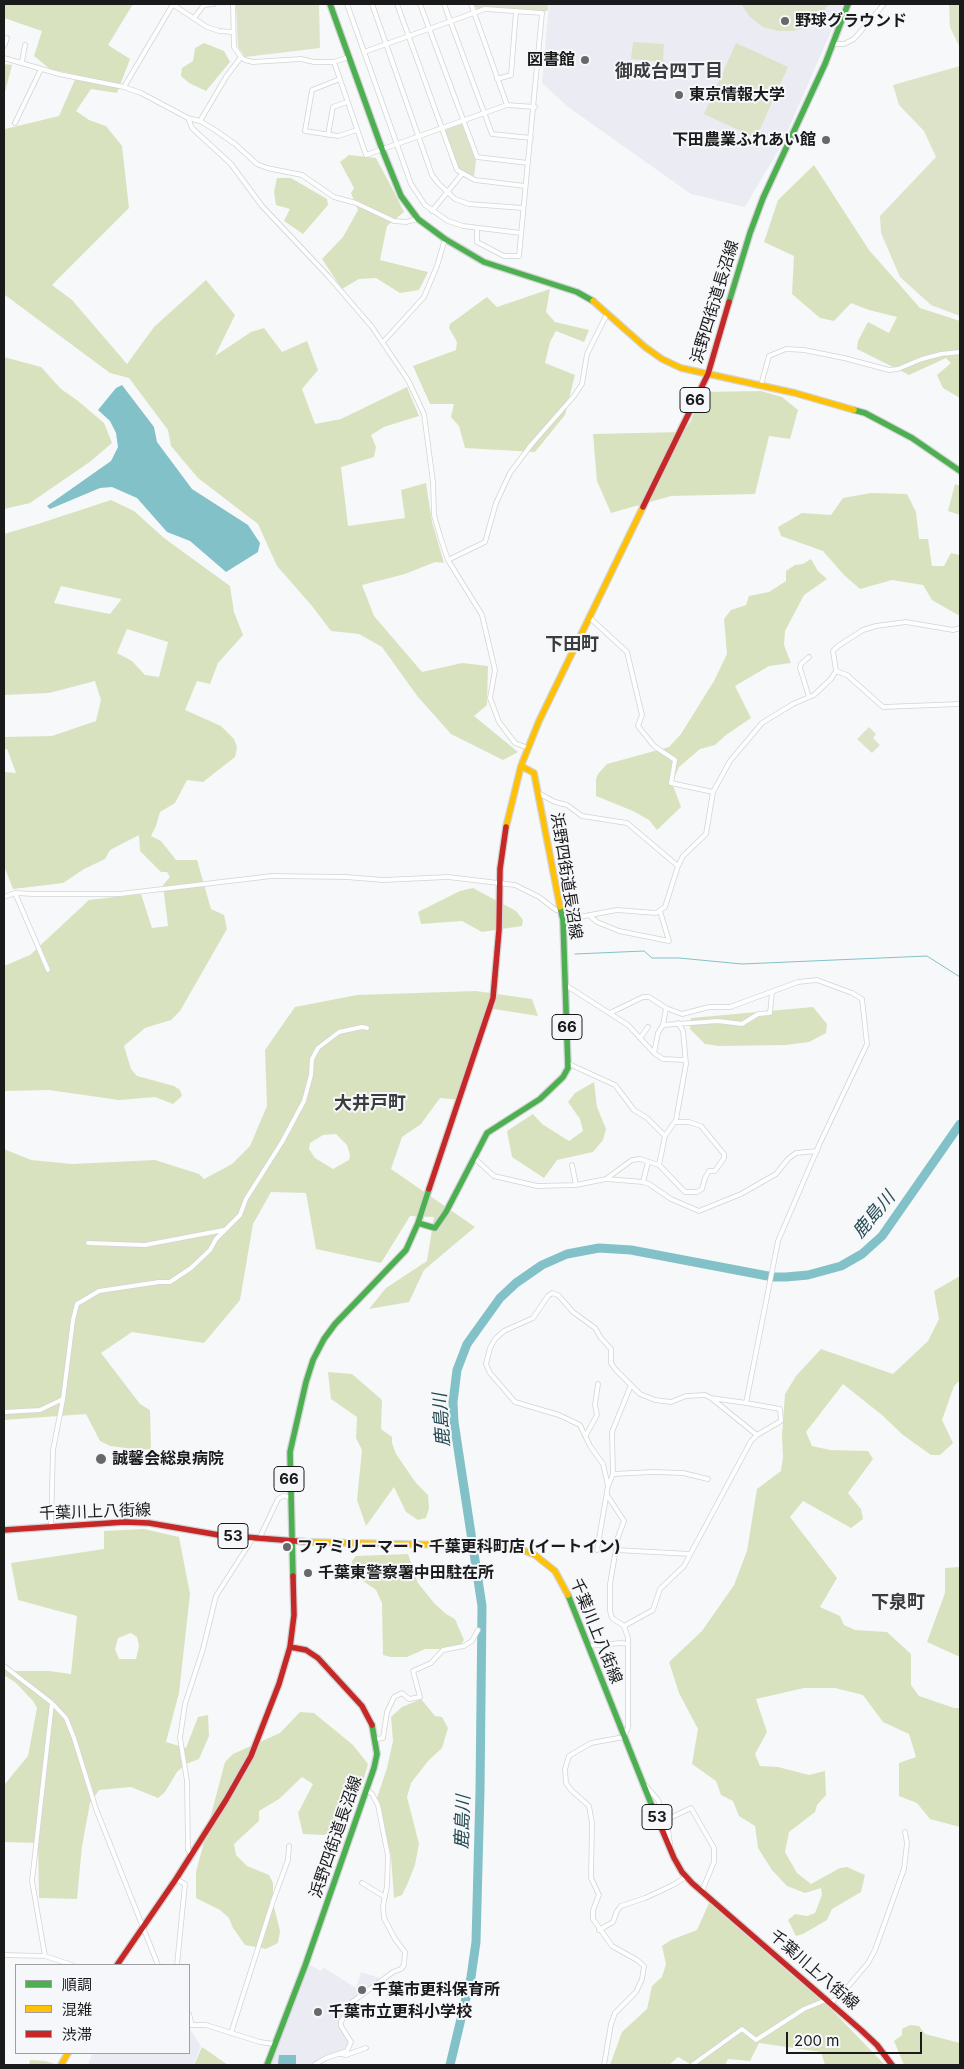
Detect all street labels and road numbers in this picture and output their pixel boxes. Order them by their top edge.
street label: 浜野四街道長沼線 [687,238,743,366]
road number: 66 [680,388,710,412]
street label: 浜野四街道長沼線 [547,811,585,941]
road number: 66 [552,1014,582,1040]
road number: 66 [274,1466,304,1492]
street label: 千葉川上八街線 [39,1500,151,1524]
road number: 53 [218,1524,248,1548]
street label: 千葉川上八街線 [566,1575,626,1687]
street label: 浜野四街道長沼線 [306,1773,366,1901]
road number: 53 [642,1804,672,1830]
street label: 千葉川上八街線 [765,1926,863,2014]

